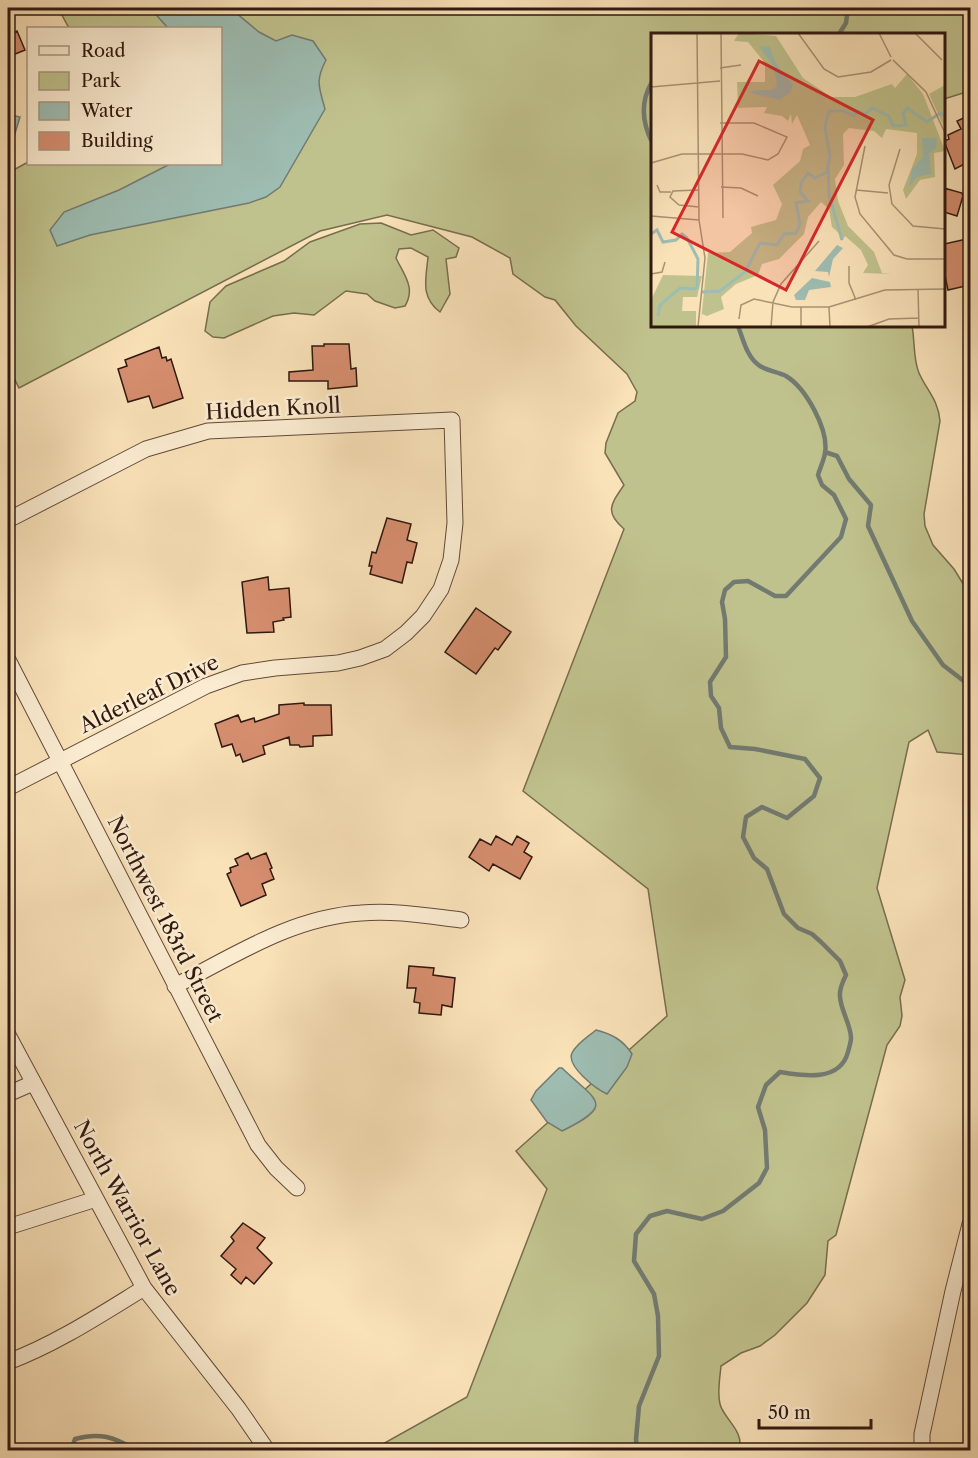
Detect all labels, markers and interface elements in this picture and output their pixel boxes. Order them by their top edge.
legend [27,27,222,165]
inset map [651,33,945,327]
text: Road [81,40,126,62]
text: Park [81,70,122,92]
text: Water [80,100,133,122]
text: Building [81,130,153,152]
street label: Hidden Knoll [205,392,341,425]
street label: Alderleaf Drive [74,649,223,739]
street label: Northwest 183rd Street [102,811,229,1027]
street label: North Warrior Lane [69,1116,186,1300]
scale bar [759,1392,872,1430]
text: 50 m [768,1402,811,1424]

